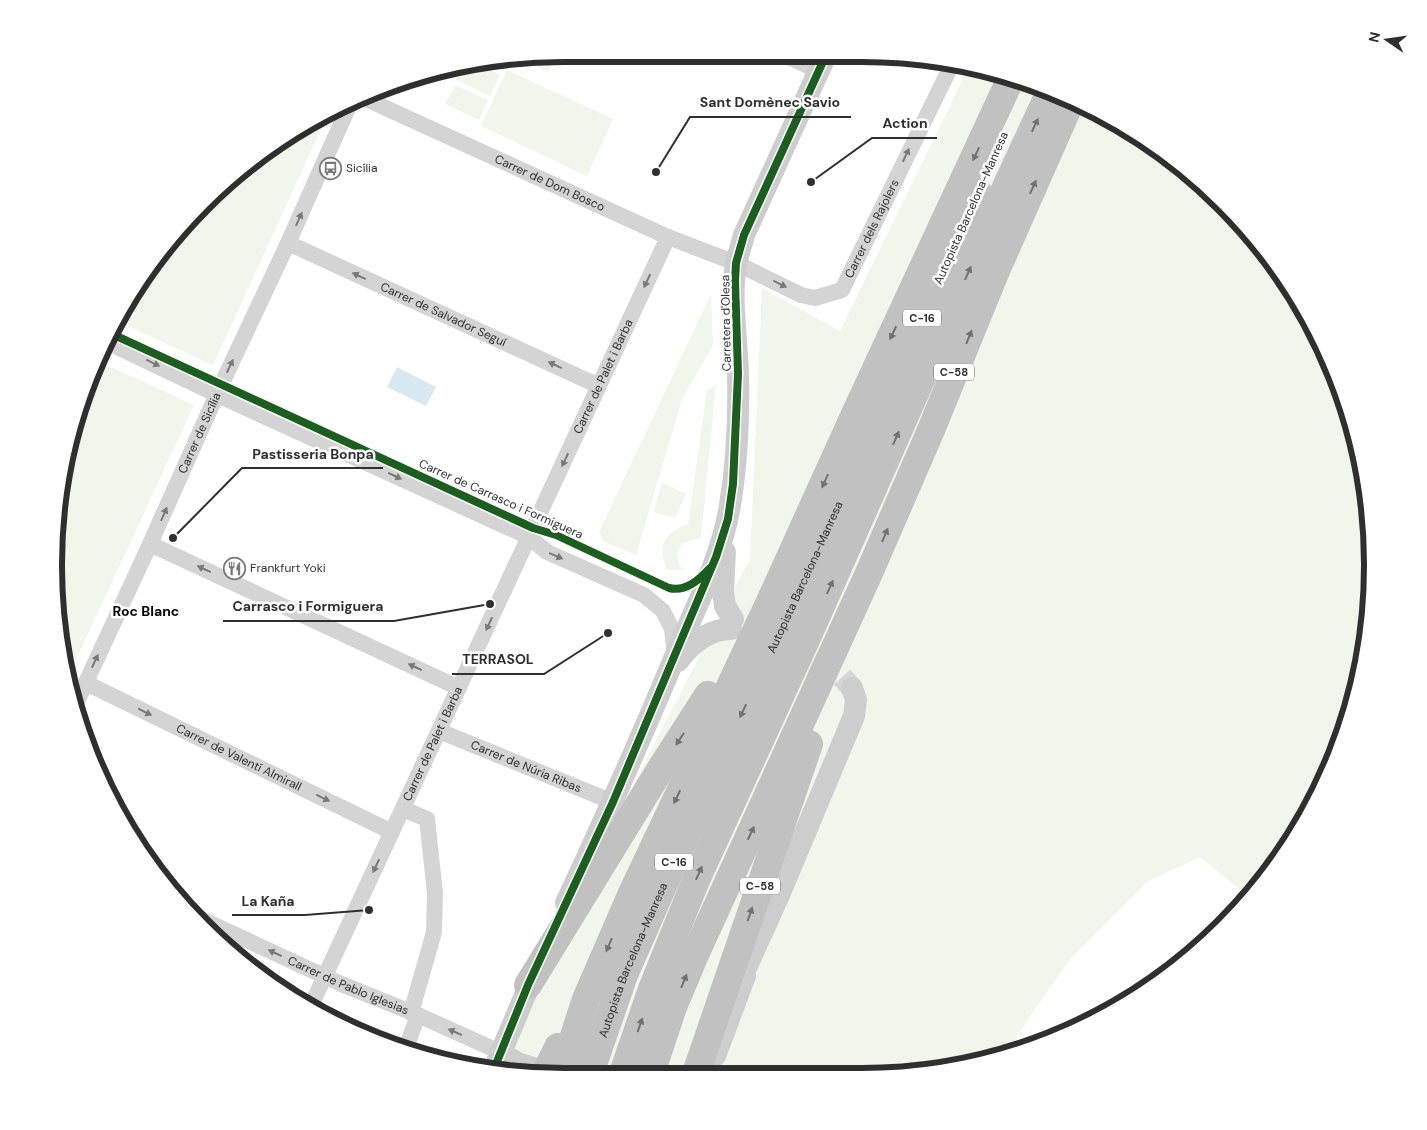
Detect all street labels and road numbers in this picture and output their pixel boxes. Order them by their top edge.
street label: Autopista Barcelona-Manresa [930,129,1012,287]
street label: Carrer de Dom Bosco [492,151,607,215]
street label: Carrer dels Rajolers [841,177,903,281]
street label: Carretera d'Olesa [717,275,735,371]
street label: Carrer de Salvador Seguí [378,279,509,350]
road number: C-16 [903,310,941,326]
street label: Carrer de Palet i Barba [570,317,637,436]
road number: C-58 [934,364,974,381]
street label: Carrer de Sicília [174,390,225,476]
street label: Carrer de Carrasco i Formiguera [416,455,586,543]
street label: Autopista Barcelona-Manresa [763,499,847,656]
street label: Carrer de Palet i Barba [399,684,466,804]
street label: Carrer de Valentí Almirall [174,720,304,795]
street label: Carrer de Núria Ribas [468,737,584,796]
road number: C-16 [655,854,693,870]
road number: C-58 [740,878,780,894]
street label: Autopista Barcelona-Manresa [595,880,671,1040]
street label: Carrer de Pablo Iglesias [285,952,411,1018]

